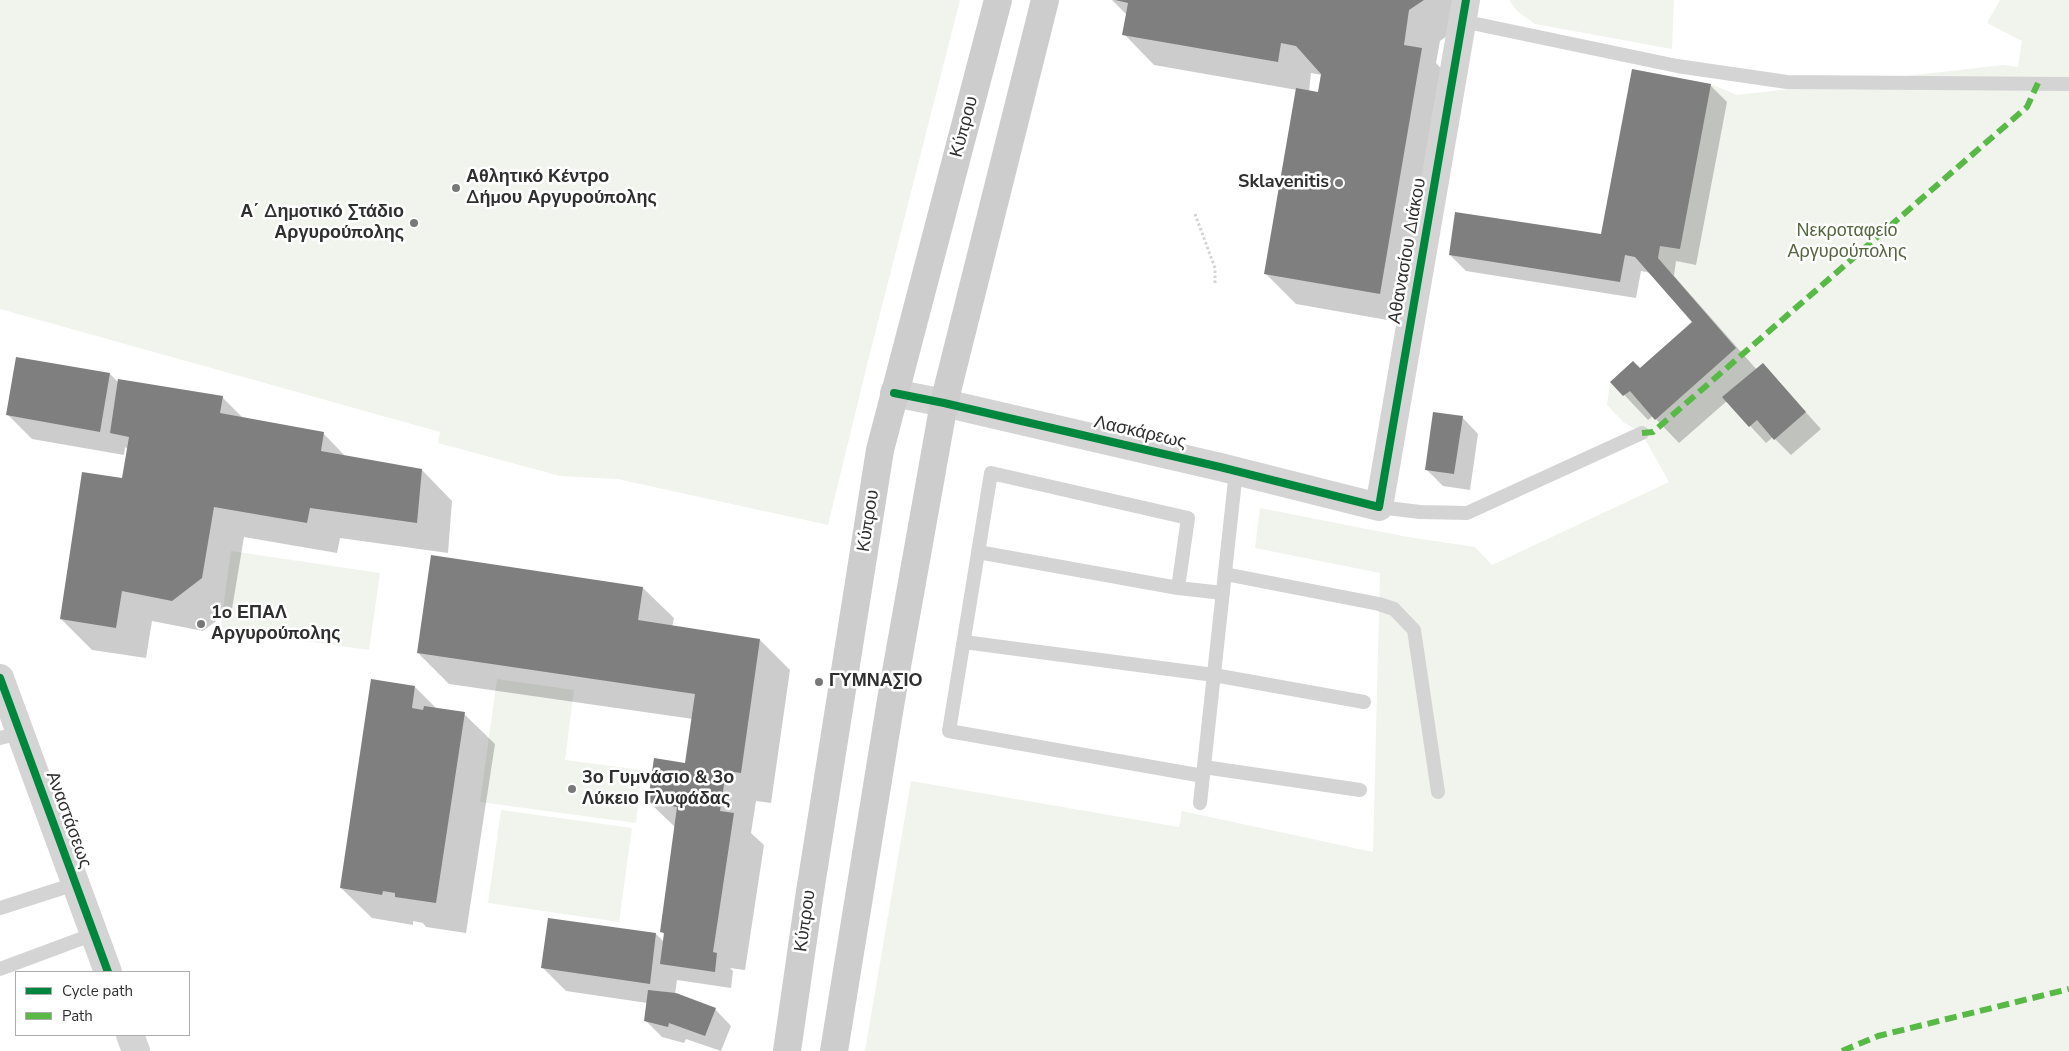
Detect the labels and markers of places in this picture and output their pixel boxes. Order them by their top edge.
place label: Αθλητικό Κέντρο Δήμου Αργυρούπολης [466,167,657,210]
place label: Sklavenitis [1238,172,1329,194]
marker: Sklavenitis [1333,177,1345,189]
marker: Αθλητικό Κέντρο Δήμου Αργυρούπολης [450,182,462,194]
place label: Α΄ Δημοτικό Στάδιο Αργυρούπολης [240,202,404,244]
marker: Α΄ Δημοτικό Στάδιο Αργυρούπολης [408,217,420,229]
place label: 1o ΕΠΑΛ Αργυρούπολης [211,603,341,646]
marker: 1o ΕΠΑΛ Αργυρούπολης [195,618,207,630]
place label: ΓΥΜΝΑΣΙΟ [829,671,923,693]
marker: ΓΥΜΝΑΣΙΟ [813,676,825,688]
place label: 3ο Γυμνάσιο & 3ο Λύκειο Γλυφάδας [582,768,734,811]
marker: 3ο Γυμνάσιο & 3ο Λύκειο Γλυφάδας [566,783,578,795]

